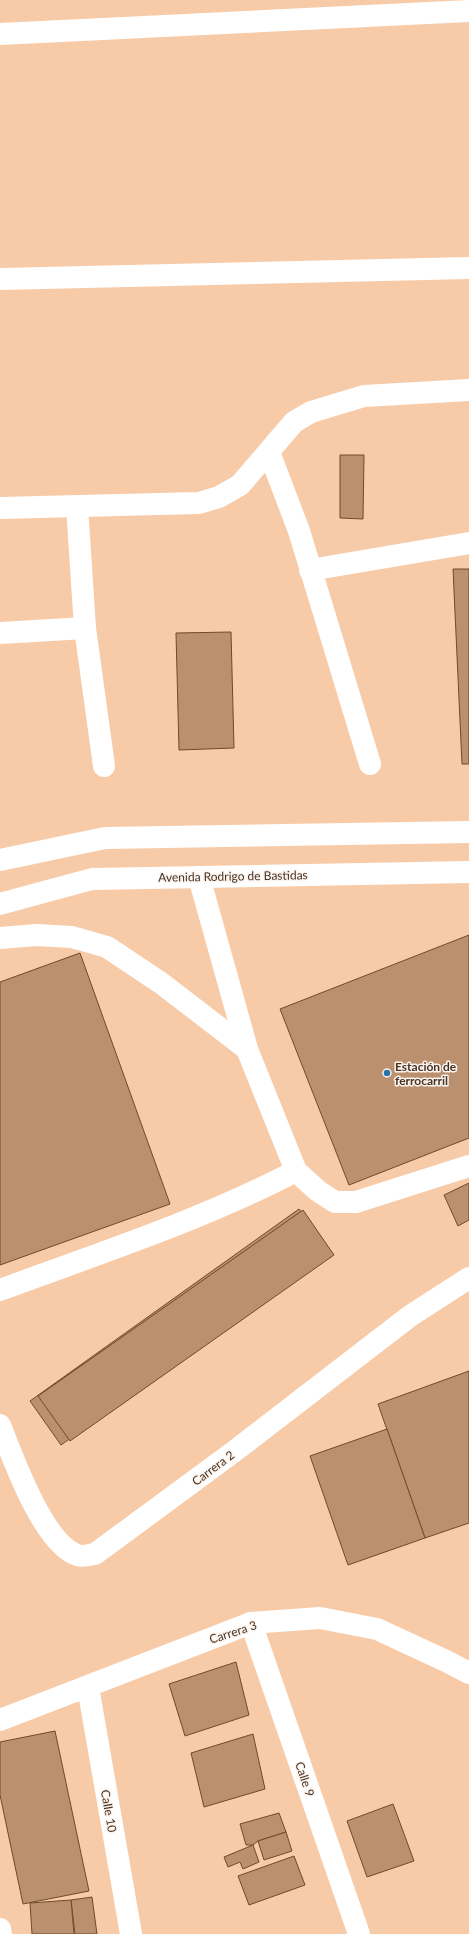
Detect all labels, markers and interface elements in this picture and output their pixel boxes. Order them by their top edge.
street label: Avenida Rodrigo de Bastidas [158,867,308,885]
place label: Estación de ferrocarril [395,1059,457,1088]
marker: Estación de ferrocarril [382,1068,392,1078]
street label: Carrera 2 [189,1447,237,1489]
street label: Carrera 3 [207,1617,259,1647]
street label: Calle 9 [292,1760,318,1799]
street label: Calle 10 [98,1789,120,1833]

